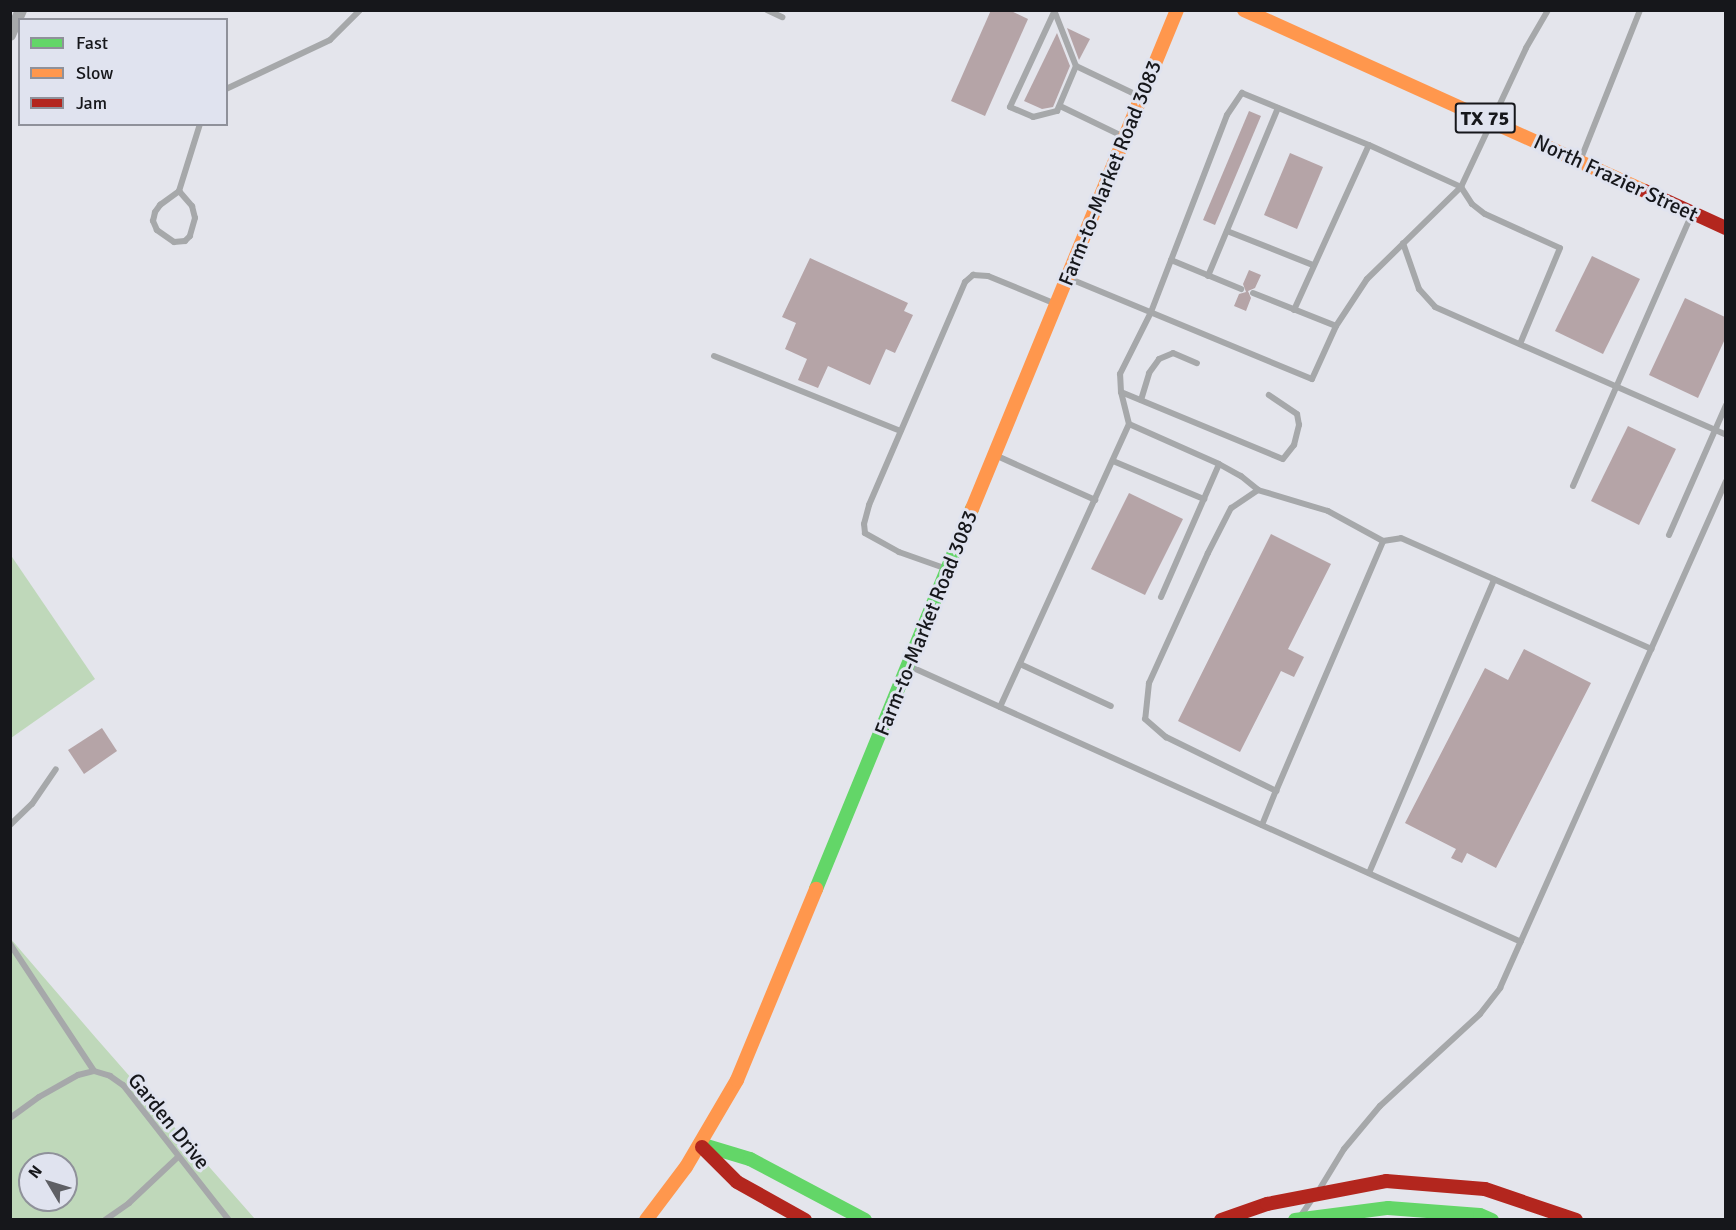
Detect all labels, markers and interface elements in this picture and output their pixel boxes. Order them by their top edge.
legend [18,18,228,126]
text: Fast [76,32,108,54]
street label: Farm-to-Market Road 3083 [1053,57,1167,289]
text: Slow [76,62,113,84]
text: Jam [76,92,107,114]
road number: TX 75 [1454,101,1516,135]
street label: North Frazier Street [1530,129,1702,227]
street label: Farm-to-Market Road 3083 [869,507,983,739]
street label: Garden Drive [123,1068,215,1174]
north arrow [18,1152,78,1212]
text: N [24,1162,47,1183]

